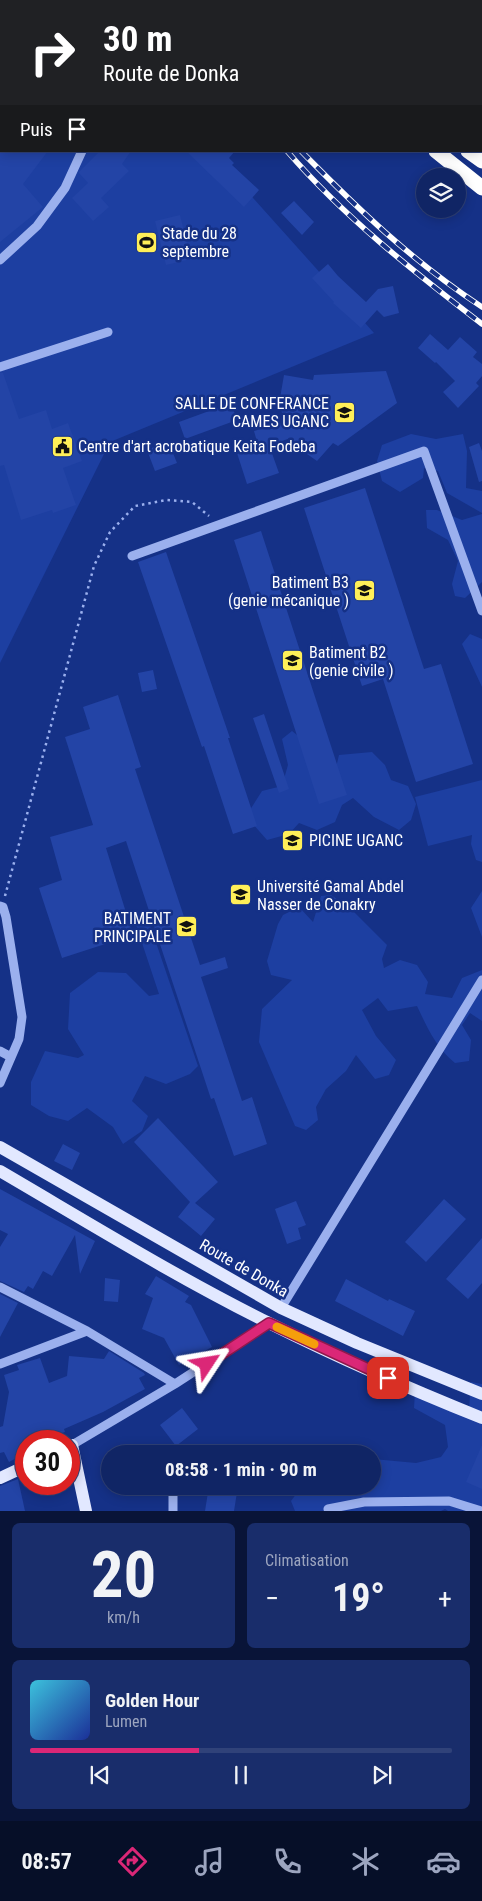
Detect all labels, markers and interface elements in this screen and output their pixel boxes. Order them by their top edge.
text: 30 m [103,19,172,60]
icon: right [20,20,85,85]
text: Route de Donka [103,61,239,86]
icon: arrive [63,115,91,143]
text: Puis [20,118,53,141]
map controls [416,168,466,218]
button: layers [416,168,466,218]
place label: Stade du 28 septembre [162,224,237,261]
sports icon: Stade du 28 septembre [134,230,158,254]
place label: SALLE DE CONFERANCE CAMES UGANC [175,394,329,431]
school or university icon: SALLE DE CONFERANCE CAMES UGANC [333,400,357,424]
public building icon: Centre d'art acrobatique Keita Fodeba [50,434,74,458]
place label: Centre d'art acrobatique Keita Fodeba [78,437,316,456]
place label: Batiment B3 (genie mécanique ) [228,573,349,610]
school or university icon: Batiment B3 (genie mécanique ) [353,579,377,603]
place label: Batiment B2 (genie civile ) [309,643,394,680]
school or university icon: Batiment B2 (genie civile ) [281,649,305,673]
school or university icon: PICINE UGANC [281,828,305,852]
place label: PICINE UGANC [309,831,403,850]
place label: Université Gamal Abdel Nasser de Conakry [257,877,404,914]
school or university icon: Université Gamal Abdel Nasser de Conakry [229,883,253,907]
place label: BATIMENT PRINCIPALE [94,909,171,946]
school or university icon: BATIMENT PRINCIPALE [175,915,199,939]
street label: Route de Donka [196,1235,292,1301]
position arrow [180,1337,232,1389]
pin [367,1357,409,1399]
icon: arrive [374,1364,402,1392]
speed limit sign: 30 [15,1430,80,1495]
text: 08:58 · 1 min · 90 m [165,1458,317,1481]
text: 20 [91,1537,156,1613]
text: Climatisation [265,1551,349,1570]
text: 19° [332,1576,385,1620]
text: − [265,1582,279,1615]
text: + [438,1582,452,1615]
text: km/h [107,1608,140,1627]
text: Golden Hour [105,1689,199,1712]
text: Lumen [105,1712,147,1731]
icon: previous [86,1761,114,1789]
icon: pause [227,1761,255,1789]
icon: next [368,1761,396,1789]
icon: directions [115,1844,150,1879]
icon: music [192,1844,227,1879]
icon: phone [270,1844,305,1879]
icon: climate [348,1844,383,1879]
icon: car [426,1844,461,1879]
text: 08:57 [21,1849,72,1874]

